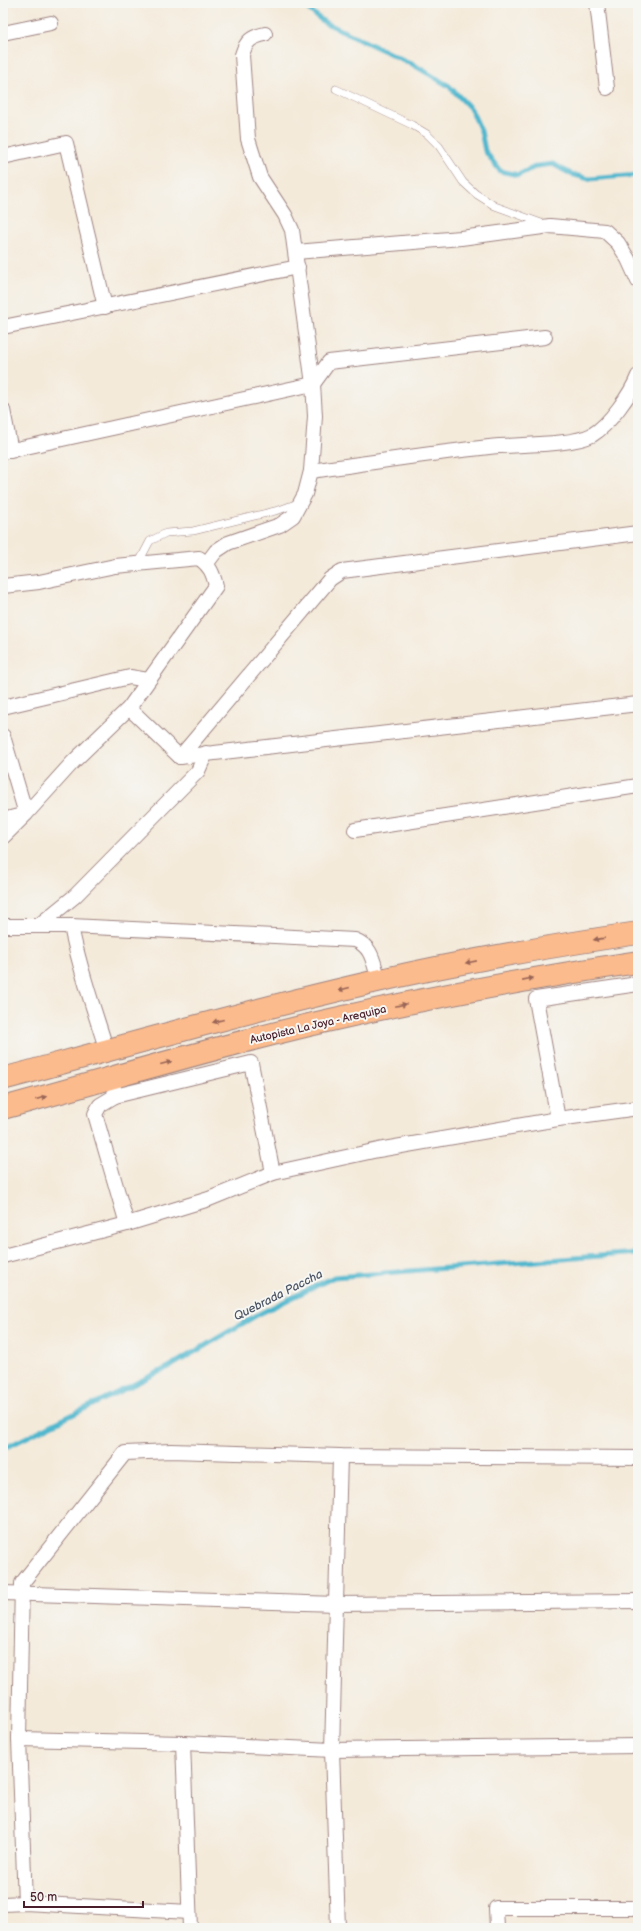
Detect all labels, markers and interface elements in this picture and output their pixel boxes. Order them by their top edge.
one-way arrow [593,936,606,942]
one-way arrow [465,959,478,965]
one-way arrow [522,976,534,982]
one-way arrow [338,986,351,992]
one-way arrow [394,1001,407,1007]
street label: Autopista La Joya - Arequipa [249,1002,388,1047]
one-way arrow [212,1018,225,1024]
one-way arrow [160,1060,172,1066]
one-way arrow [35,1095,47,1101]
water label: Quebrada Paccha [231,1266,325,1324]
scale bar [24,1883,143,1909]
text: 50 m [30,1890,57,1905]

